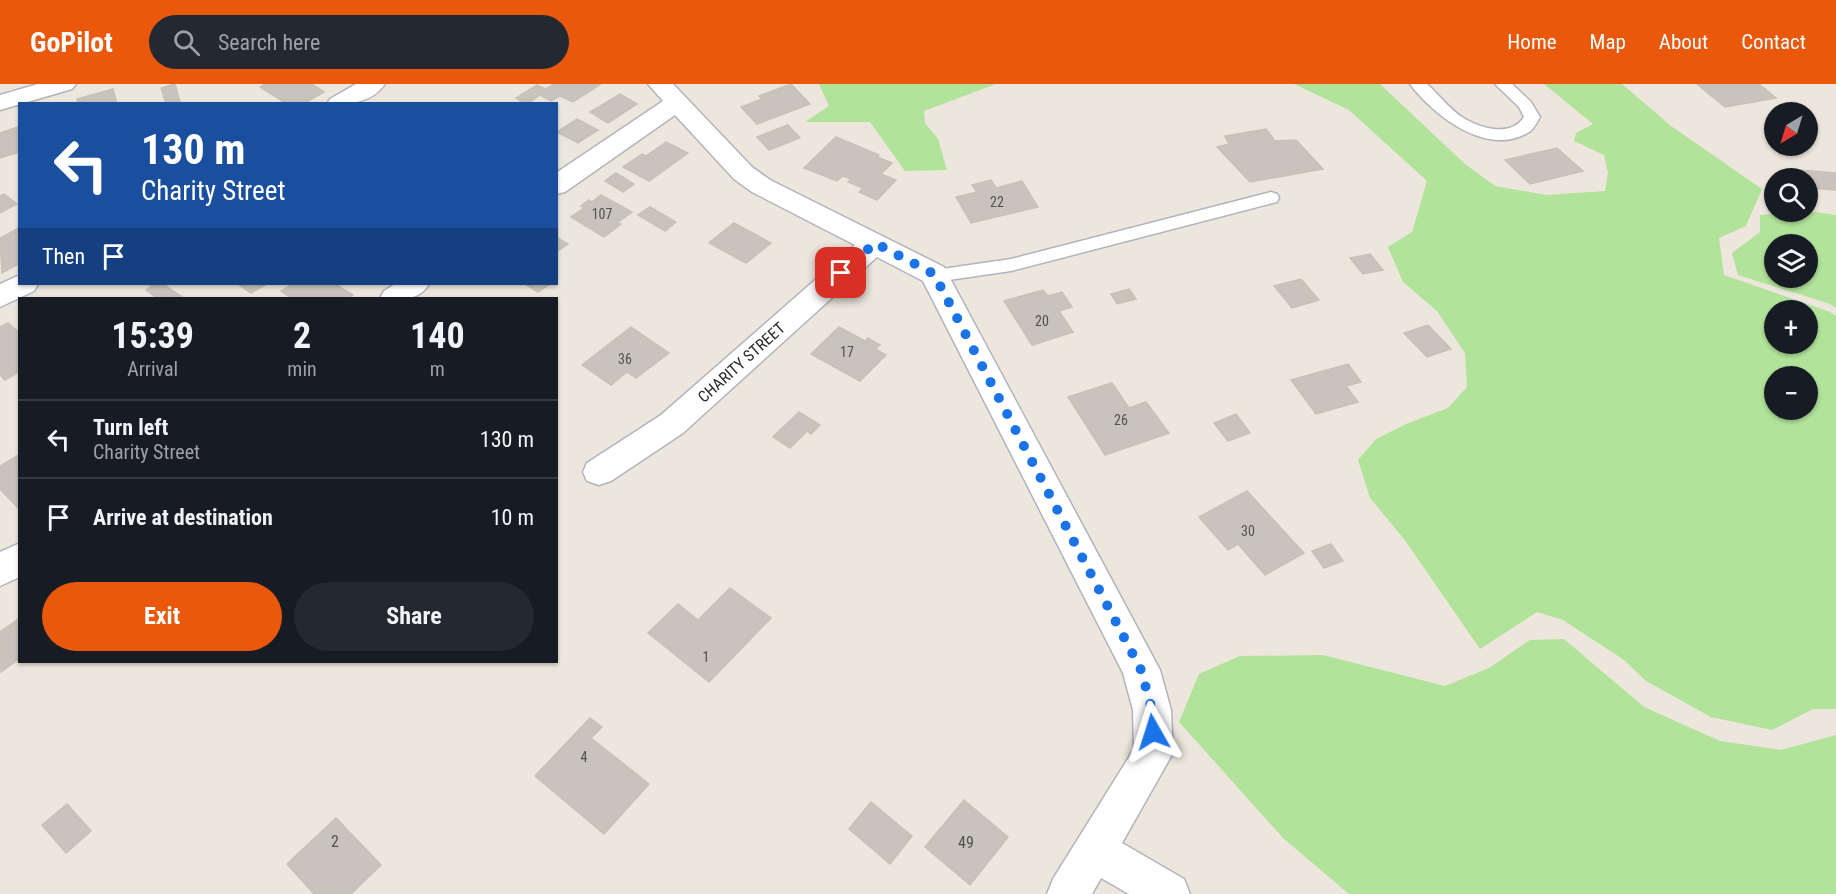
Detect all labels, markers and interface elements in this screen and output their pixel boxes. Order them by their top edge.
search box [149,15,569,69]
text: GoPilot [30,26,113,59]
icon: search [170,26,203,59]
text: Search here [218,30,320,55]
text: Home [1507,30,1557,54]
text: Map [1590,30,1626,54]
text: About [1659,30,1708,54]
text: Contact [1741,30,1806,54]
north arrow [1764,102,1818,156]
map controls [1764,102,1818,420]
text: 130 m [141,125,246,174]
icon: left [42,126,120,204]
button: search [1764,168,1818,222]
text: Charity Street [141,175,285,207]
house number: 22 [990,194,1004,210]
house number: 107 [592,206,612,222]
button: layers [1764,234,1818,288]
icon: arrive [97,240,130,273]
text: Then [42,244,85,269]
pin [815,247,866,298]
icon: arrive [824,256,857,289]
button: + [1764,300,1818,354]
house number: 20 [1035,313,1049,329]
text: 15:39 [111,315,194,357]
text: 2 [293,315,311,357]
text: 140 [410,315,465,357]
street label: CHARITY STREET [694,318,789,406]
house number: 17 [840,344,854,360]
house number: 36 [618,351,632,367]
text: Arrival [127,357,178,381]
text: min [287,357,317,381]
text: m [430,357,445,381]
button: − [1764,366,1818,420]
house number: 26 [1114,412,1128,428]
text: Turn left [93,415,168,440]
icon: left [42,423,75,456]
text: 130 m [480,427,534,452]
text: Charity Street [93,440,200,464]
icon: arrive [42,501,75,534]
text: Arrive at destination [93,505,273,530]
text: 10 m [491,505,534,530]
house number: 30 [1241,523,1255,539]
button: Exit [42,582,282,651]
button: Share [294,582,534,651]
house number: 1 [703,649,709,665]
position arrow [1121,700,1185,764]
house number: 4 [581,749,588,765]
house number: 2 [331,832,339,851]
house number: 49 [958,833,974,852]

